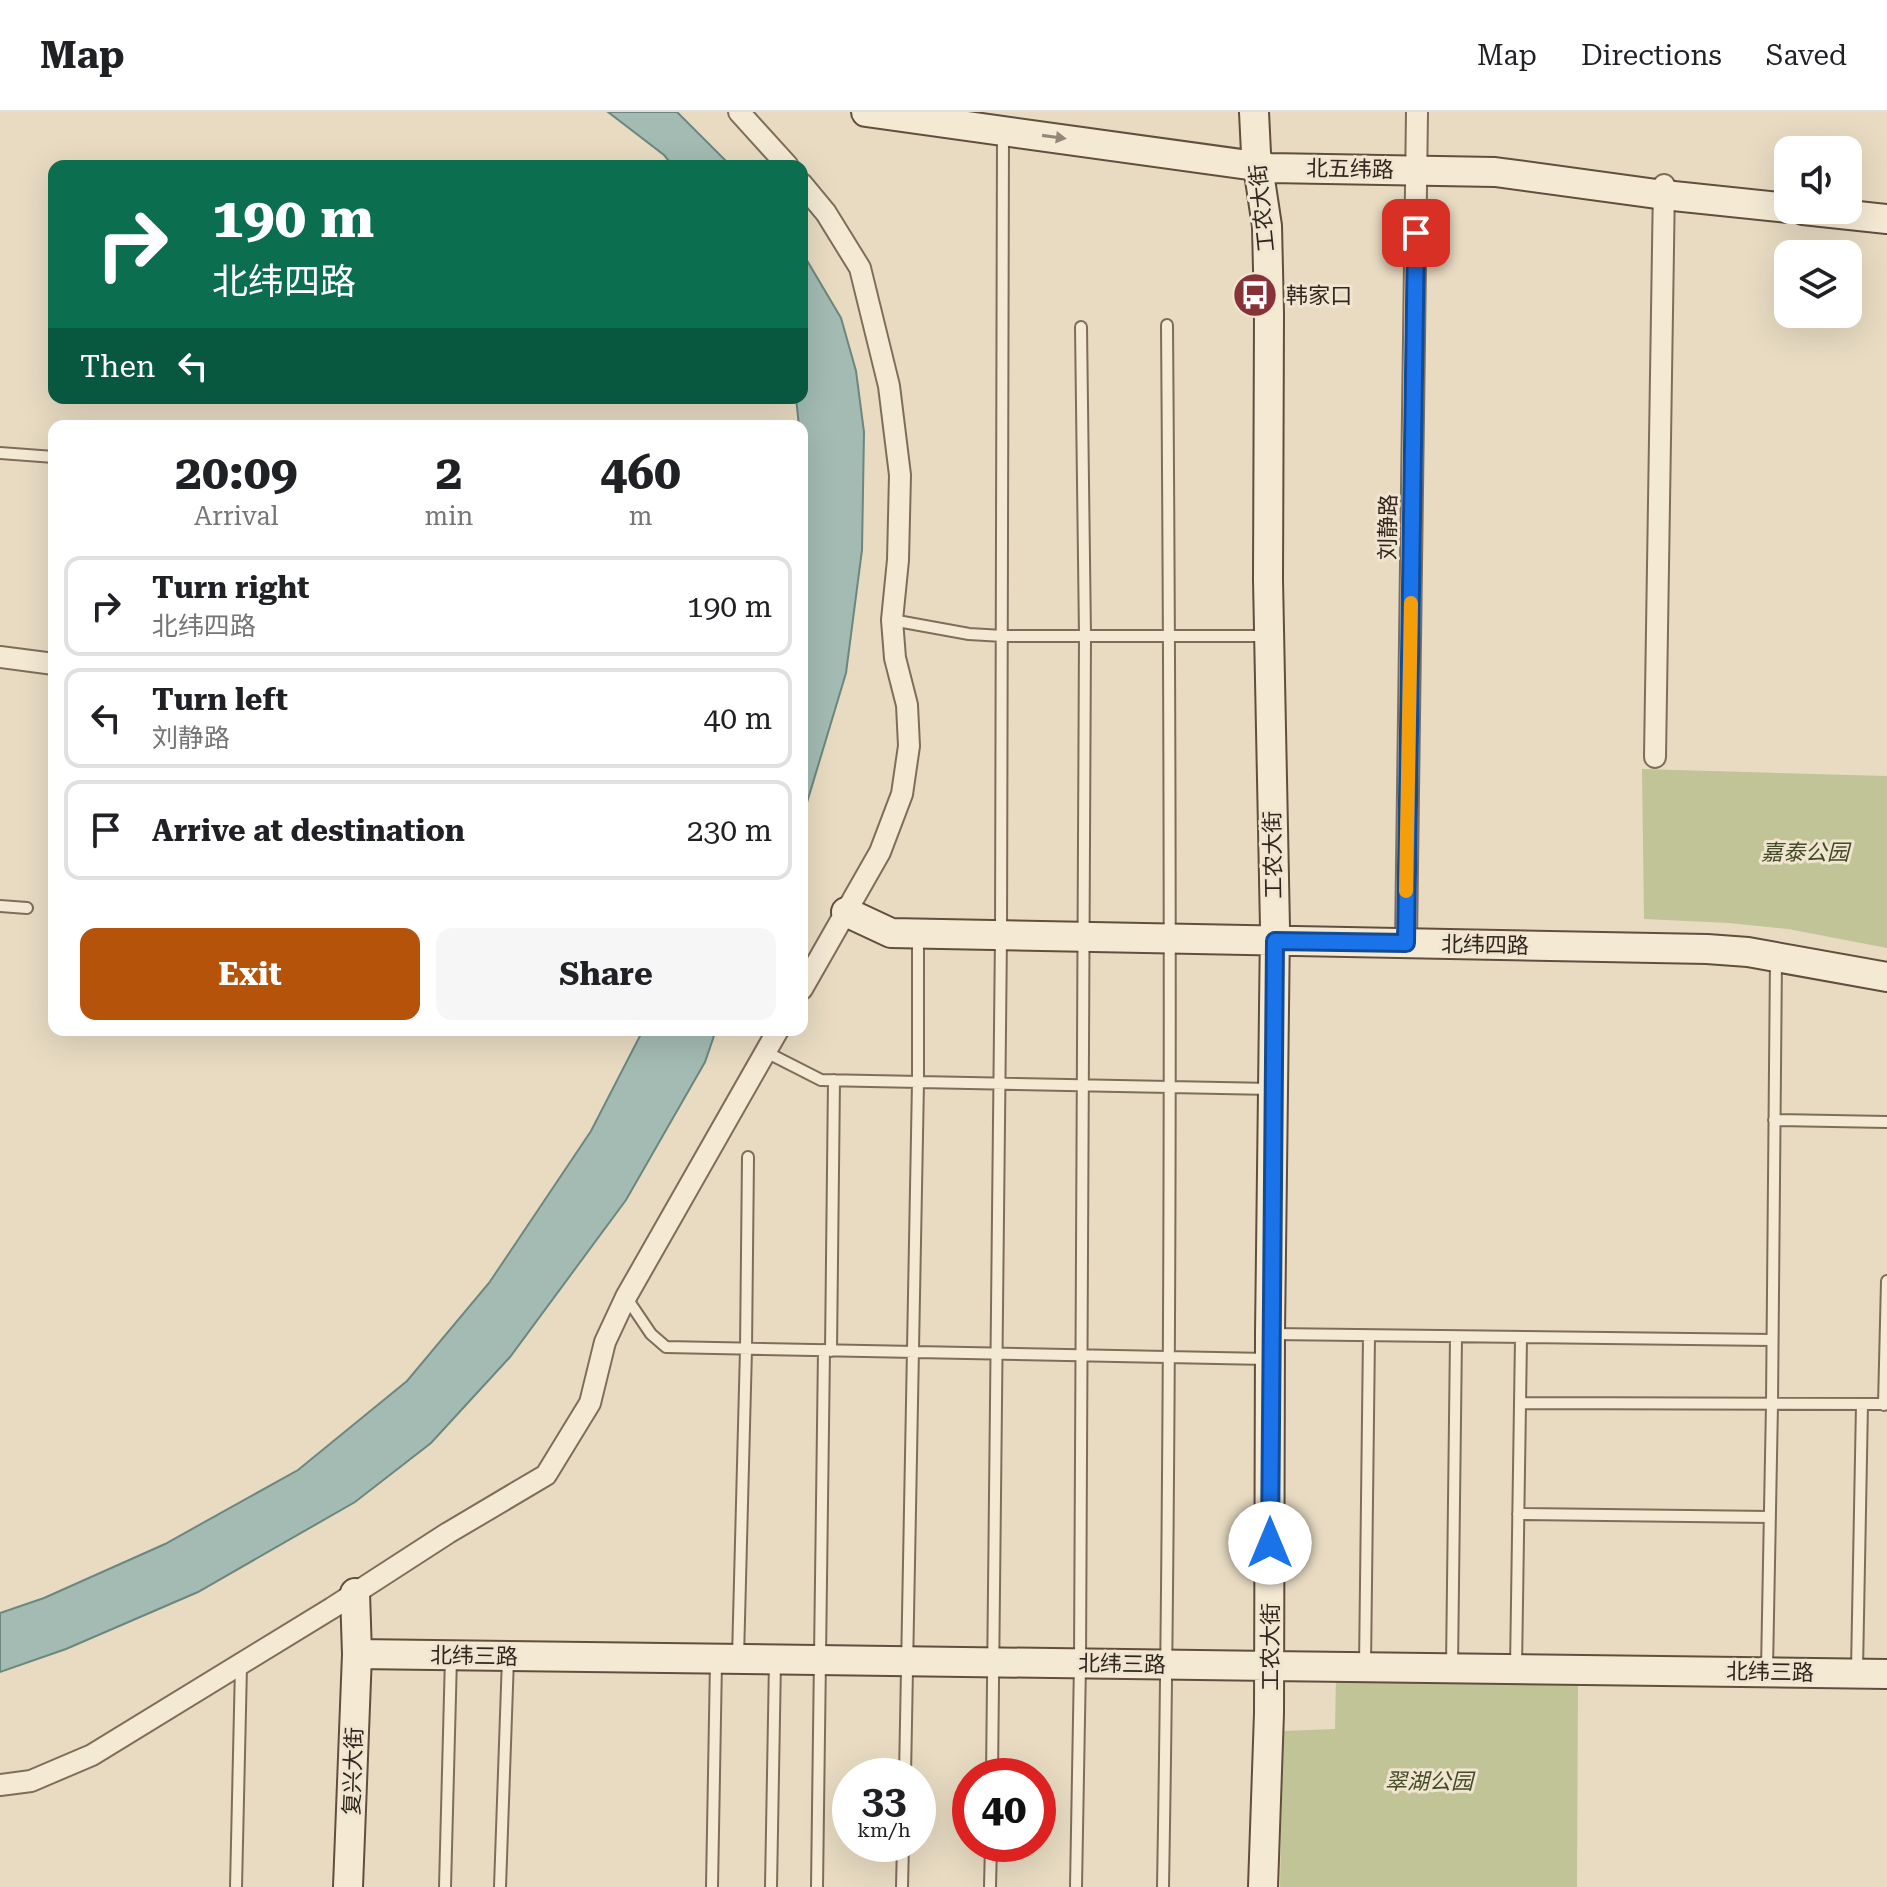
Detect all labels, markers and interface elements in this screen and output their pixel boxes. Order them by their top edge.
text: Map [40,33,125,77]
text: Map [1477,39,1537,72]
text: Directions [1581,39,1722,72]
text: Saved [1766,39,1847,72]
one-way arrow [1042,131,1067,144]
map controls [1774,136,1862,328]
button: sound [1774,136,1862,224]
street label: 北五纬路 [1306,156,1394,182]
street label: 工农大街 [1245,163,1279,253]
text: 190 m [212,185,374,251]
icon: right [80,192,184,296]
pin [1382,199,1450,267]
icon: arrive [1394,211,1438,255]
button: layers [1774,240,1862,328]
text: 北纬四路 [212,261,356,303]
bus stop icon: 韩家口 [1231,271,1279,319]
place label: 韩家口 [1286,283,1352,308]
icon: left [171,344,215,388]
text: Then [80,349,155,384]
text: 20:09 [175,445,298,501]
text: 2 [435,445,462,501]
text: 460 [600,445,681,501]
street label: 刘静路 [1375,494,1401,560]
text: Arrival [194,501,279,531]
text: min [425,501,473,531]
text: m [629,501,653,531]
text: Turn right [152,570,309,605]
icon: right [84,584,128,628]
text: 190 m [687,589,772,624]
text: 北纬四路 [152,611,256,641]
text: Turn left [152,682,288,717]
icon: left [84,696,128,740]
text: 40 m [703,701,772,736]
text: 刘静路 [152,723,230,753]
icon: arrive [84,808,128,852]
street label: 工农大街 [1260,811,1286,899]
text: Arrive at destination [152,813,465,848]
text: 230 m [687,813,772,848]
park label: 嘉泰公园 [1761,840,1852,865]
button: Exit [80,928,420,1020]
button: Share [436,928,776,1020]
street label: 北纬四路 [1441,932,1529,958]
position arrow [1228,1501,1312,1585]
street label: 工农大街 [1258,1603,1283,1691]
street label: 北纬三路 [430,1643,518,1669]
street label: 北纬三路 [1078,1651,1166,1677]
street label: 北纬三路 [1726,1659,1814,1685]
street label: 复兴大街 [339,1727,367,1815]
speed limit sign: 40 [952,1758,1056,1862]
park label: 翠湖公园 [1385,1769,1476,1794]
text: 33 [862,1776,906,1823]
text: km/h [857,1818,911,1842]

